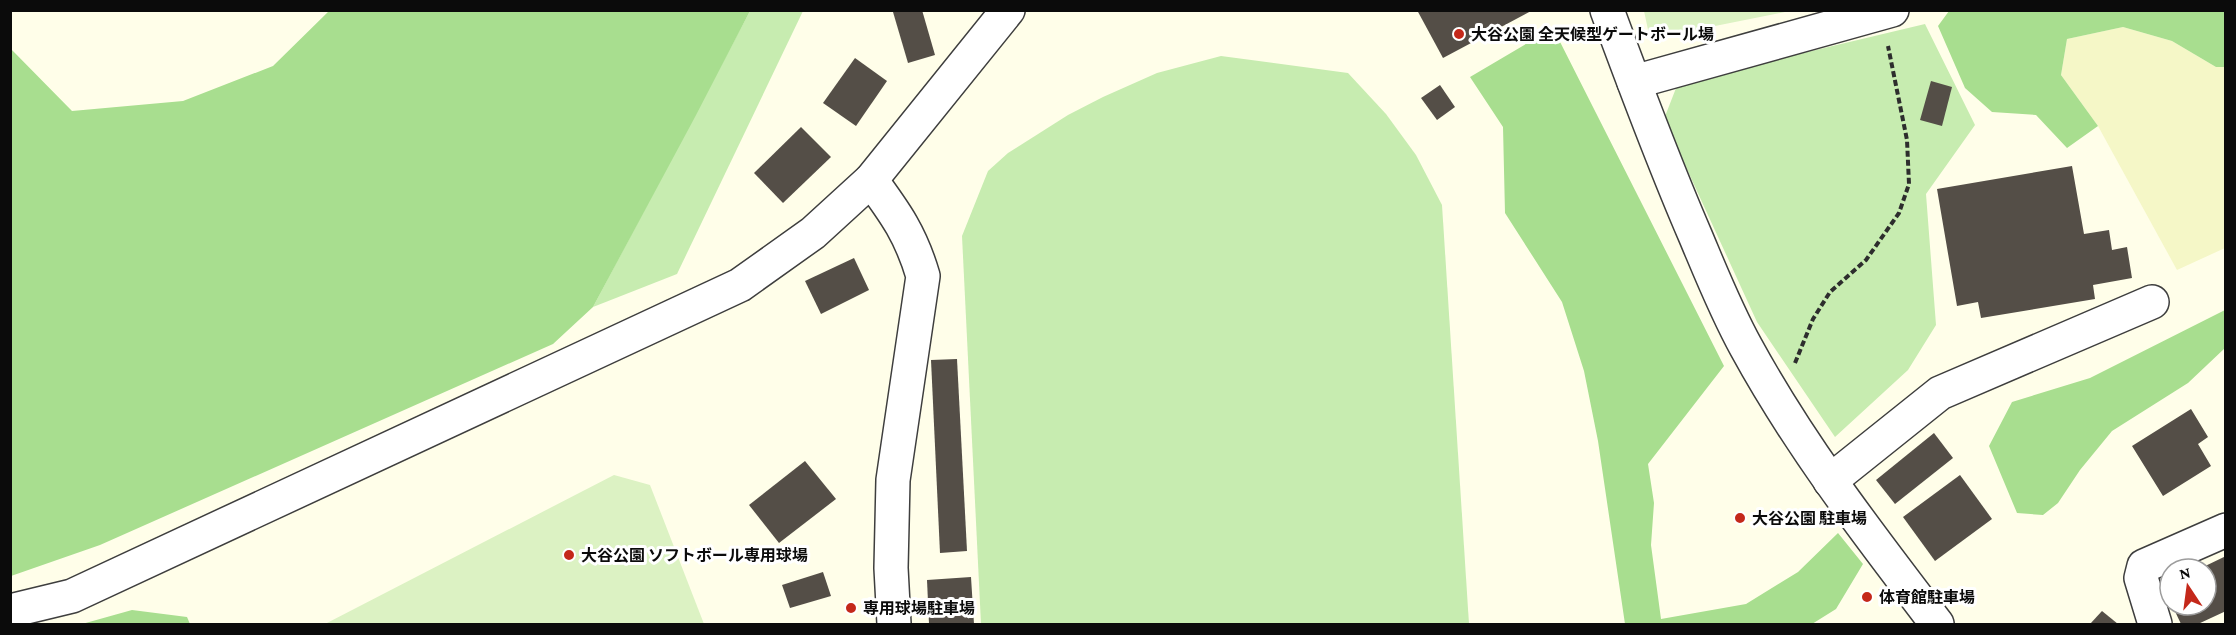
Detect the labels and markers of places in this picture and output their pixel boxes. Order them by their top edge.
place label: 大谷公園 全天候型ゲートボール場 [1471,26,1714,43]
marker: 大谷公園 全天候型ゲートボール場 [1452,27,1466,41]
place label: 大谷公園 駐車場 [1752,510,1867,527]
marker: 大谷公園 駐車場 [1733,511,1747,525]
place label: 大谷公園 ソフトボール専用球場 [581,547,808,564]
marker: 大谷公園 ソフトボール専用球場 [562,548,576,562]
place label: 体育館駐車場 [1879,589,1975,606]
marker: 体育館駐車場 [1860,590,1874,604]
place label: 専用球場駐車場 [863,600,975,617]
marker: 専用球場駐車場 [844,601,858,615]

